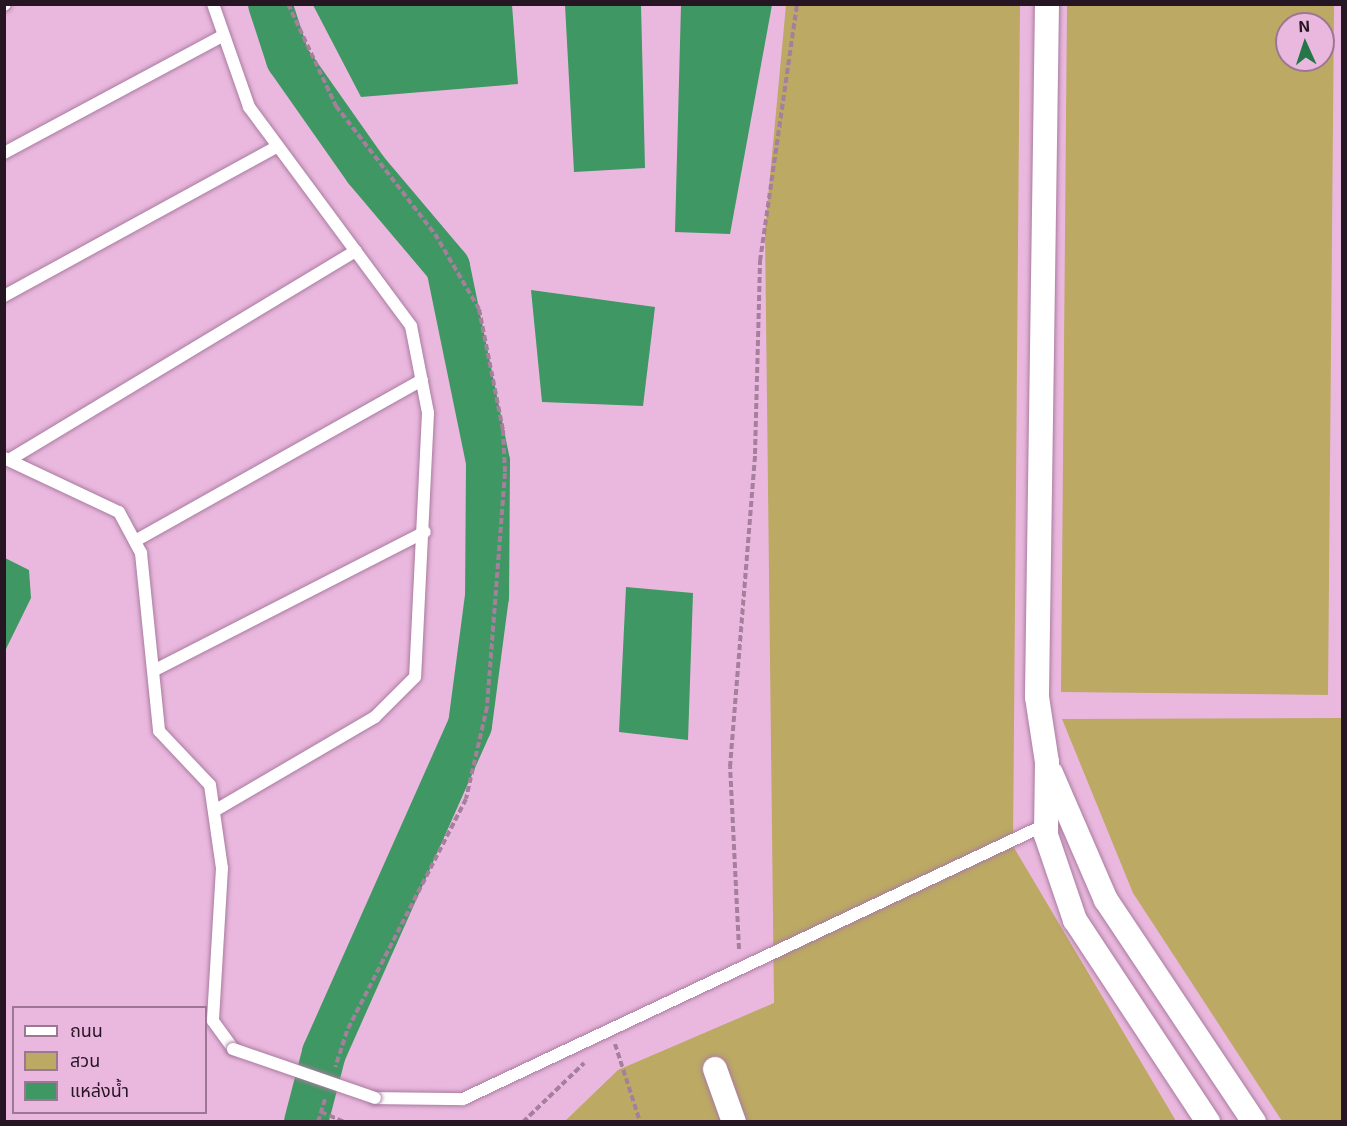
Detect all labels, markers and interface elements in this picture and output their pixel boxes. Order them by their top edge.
north arrow [1275,12,1335,72]
text: N [1298,16,1310,35]
legend [12,1006,207,1114]
text: ถนน [70,1019,103,1041]
text: สวน [70,1049,100,1071]
text: แหล่งน้ำ [70,1079,129,1101]

